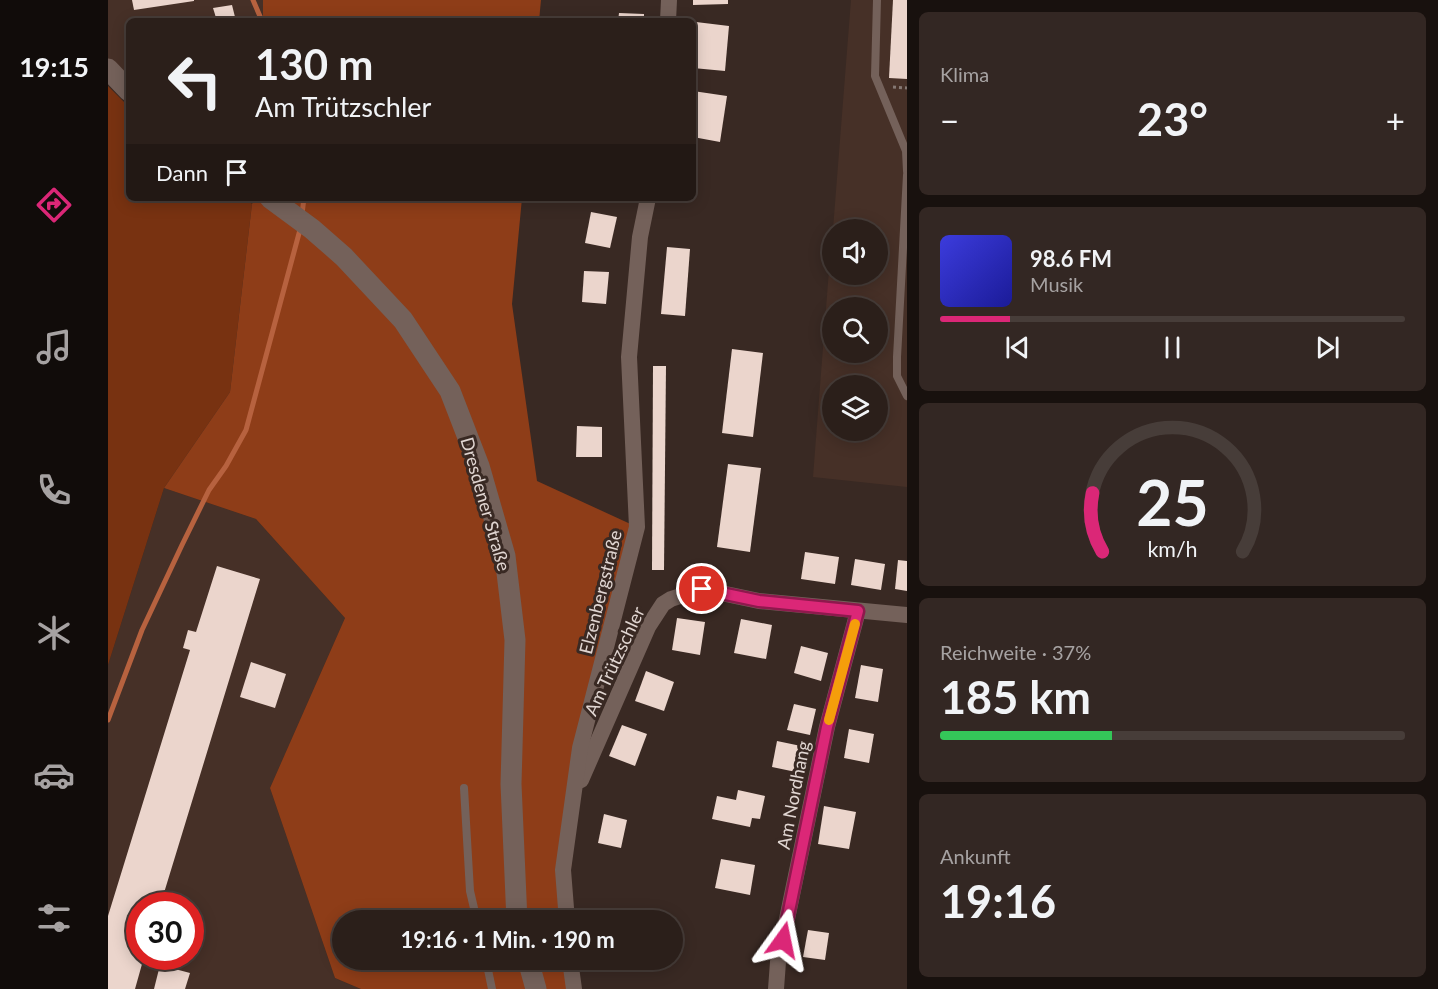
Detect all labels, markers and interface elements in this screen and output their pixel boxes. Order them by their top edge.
text: 130 m [255,39,373,89]
icon: left [156,42,234,120]
text: 19:15 [19,50,89,83]
text: Klima [940,62,989,86]
text: Am Trützschler [255,90,431,123]
text: 23° [1137,92,1208,146]
text: − [940,100,959,140]
text: + [1386,100,1405,140]
icon: arrive [220,156,253,189]
text: Dann [156,159,208,186]
icon: directions [33,184,75,226]
map controls [822,219,888,441]
button: sound [822,219,888,285]
text: 98.6 FM [1030,245,1112,272]
text: Musik [1030,272,1083,296]
button: search [822,297,888,363]
icon: music [33,326,75,368]
icon: previous [1001,331,1034,364]
icon: pause [1156,331,1189,364]
icon: next [1311,331,1344,364]
button: layers [822,375,888,441]
street label: Dresdener Straße [456,435,516,573]
text: 25 [1136,464,1209,539]
icon: phone [33,469,75,511]
street label: Elzenbergstraße [574,528,626,656]
text: km/h [1147,536,1198,562]
pin [676,563,727,614]
icon: arrive [685,572,718,605]
street label: Am Trützschler [579,603,649,719]
icon: climate [33,612,75,654]
text: Reichweite · 37% [940,640,1091,664]
text: 185 km [940,670,1091,724]
street label: Am Nordhang [772,739,814,851]
icon: car [33,754,75,796]
text: Ankunft [940,844,1011,868]
text: 19:16 [940,874,1056,928]
speed limit sign: 30 [126,892,204,970]
icon: filters [33,897,75,939]
position arrow [751,908,815,972]
text: 19:16 · 1 Min. · 190 m [400,926,615,953]

